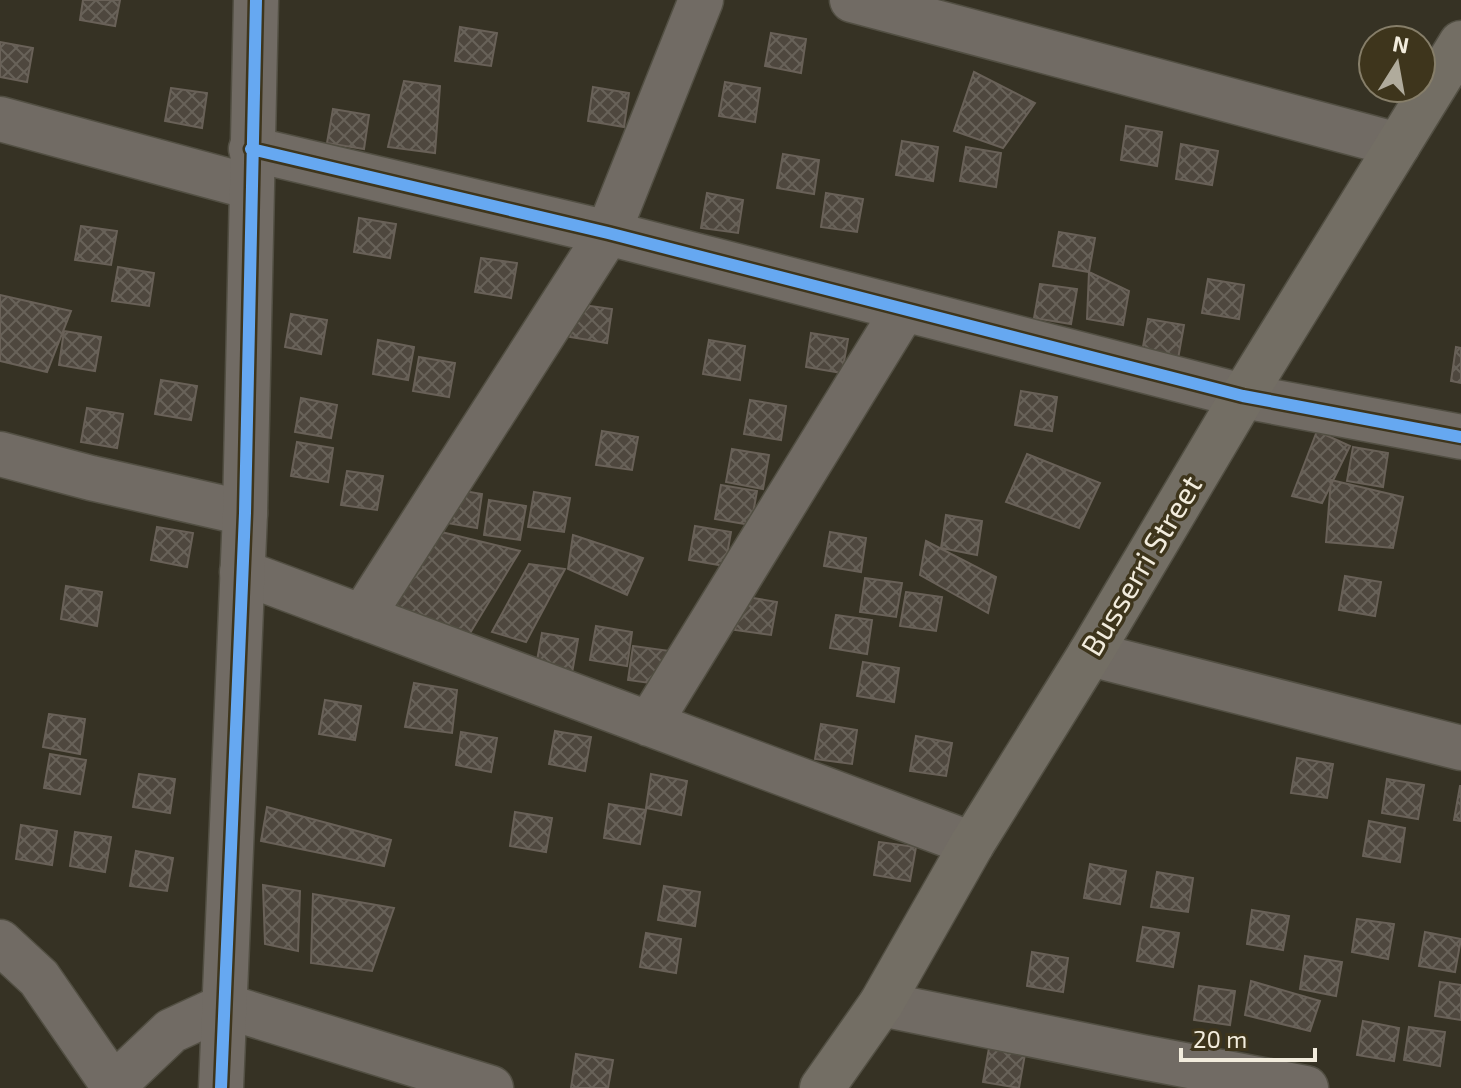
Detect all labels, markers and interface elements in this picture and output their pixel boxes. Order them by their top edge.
north arrow [1357,24,1437,104]
text: N [1391,29,1411,58]
street label: Busserri Street [1072,468,1208,662]
scale bar [1181,1012,1315,1062]
text: 20 m [1193,1024,1247,1053]

